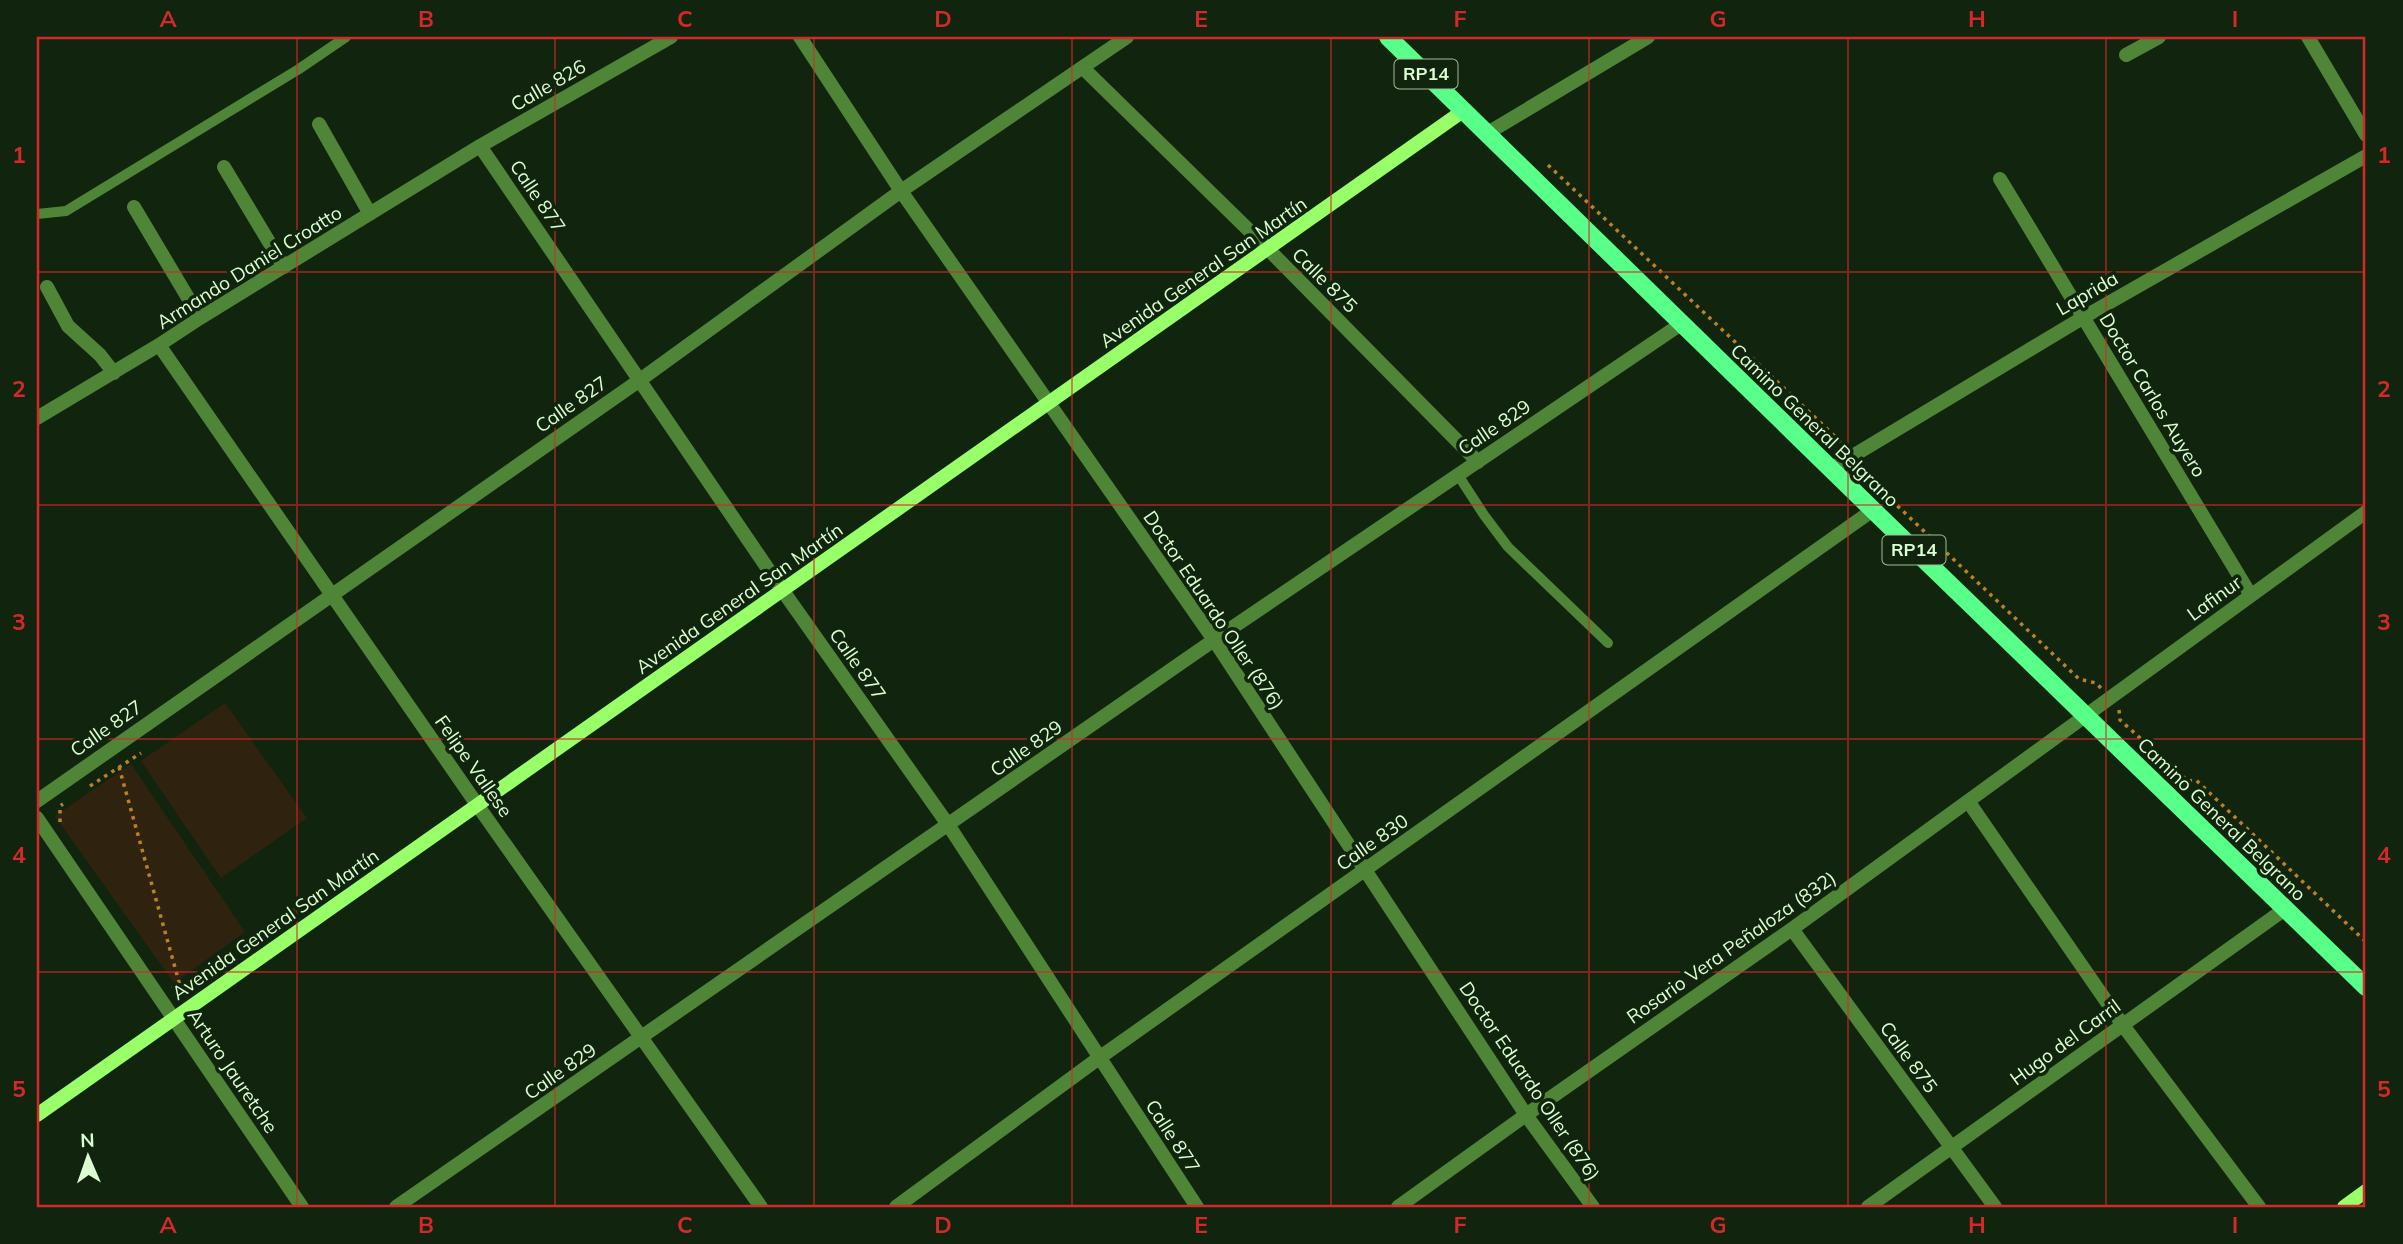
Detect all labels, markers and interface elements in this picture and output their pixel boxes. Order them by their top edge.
text: A [159,4,177,33]
text: B [418,4,434,33]
text: C [677,4,693,33]
text: D [934,4,952,33]
text: E [1194,4,1208,33]
text: F [1453,4,1467,33]
text: G [1709,4,1727,33]
text: H [1968,4,1986,33]
text: I [2232,4,2238,33]
street label: Calle 826 [506,54,590,116]
road number: RP14 [1394,60,1458,88]
text: 1 [12,140,26,169]
text: 1 [2377,140,2391,169]
street label: Calle 877 [505,155,571,237]
street label: Avenida General San Martín [1095,191,1311,353]
street label: Armando Daniel Croatto [152,200,346,334]
street label: Calle 875 [1287,242,1363,318]
street label: Laprida [2052,266,2122,320]
street label: Doctor Carlos Auyero [2094,309,2212,481]
street label: Camino General Belgrano [1726,338,1904,512]
street label: Calle 827 [530,370,612,438]
text: 2 [12,374,26,403]
text: 2 [2377,374,2391,403]
street label: Calle 829 [1453,394,1535,460]
street label: Doctor Eduardo Oller (876) [1138,506,1290,714]
street label: Avenida General San Martín [631,517,847,679]
road number: RP14 [1882,536,1946,564]
street label: Lafinur [2182,570,2246,626]
text: 3 [12,607,26,636]
text: 3 [2377,607,2391,636]
street label: Calle 877 [824,623,892,705]
street label: Calle 827 [65,694,147,762]
street label: Felipe Vallese [430,710,518,822]
street label: Calle 829 [985,714,1067,782]
street label: Camino General Belgrano [2133,732,2311,906]
street label: Calle 830 [1331,808,1413,876]
text: 4 [12,840,26,869]
text: 4 [2377,840,2391,869]
street label: Avenida General San Martín [167,843,383,1005]
street label: Rosario Vera Peñaloza (832) [1622,865,1840,1029]
street label: Doctor Eduardo Oller (876) [1454,977,1606,1185]
street label: Hugo del Carril [2005,994,2125,1090]
street label: Arturo Jauretche [183,1004,283,1138]
street label: Calle 875 [1875,1017,1943,1097]
street label: Calle 829 [519,1037,601,1105]
text: 5 [12,1074,26,1103]
text: 5 [2377,1074,2391,1103]
street label: Calle 877 [1140,1095,1206,1177]
north arrow [52,1122,122,1192]
text: N [80,1128,95,1152]
text: A [159,1210,177,1239]
text: B [418,1210,434,1239]
text: C [677,1210,693,1239]
text: D [934,1210,952,1239]
text: E [1194,1210,1208,1239]
text: F [1453,1210,1467,1239]
text: G [1709,1210,1727,1239]
text: H [1968,1210,1986,1239]
text: I [2232,1210,2238,1239]

